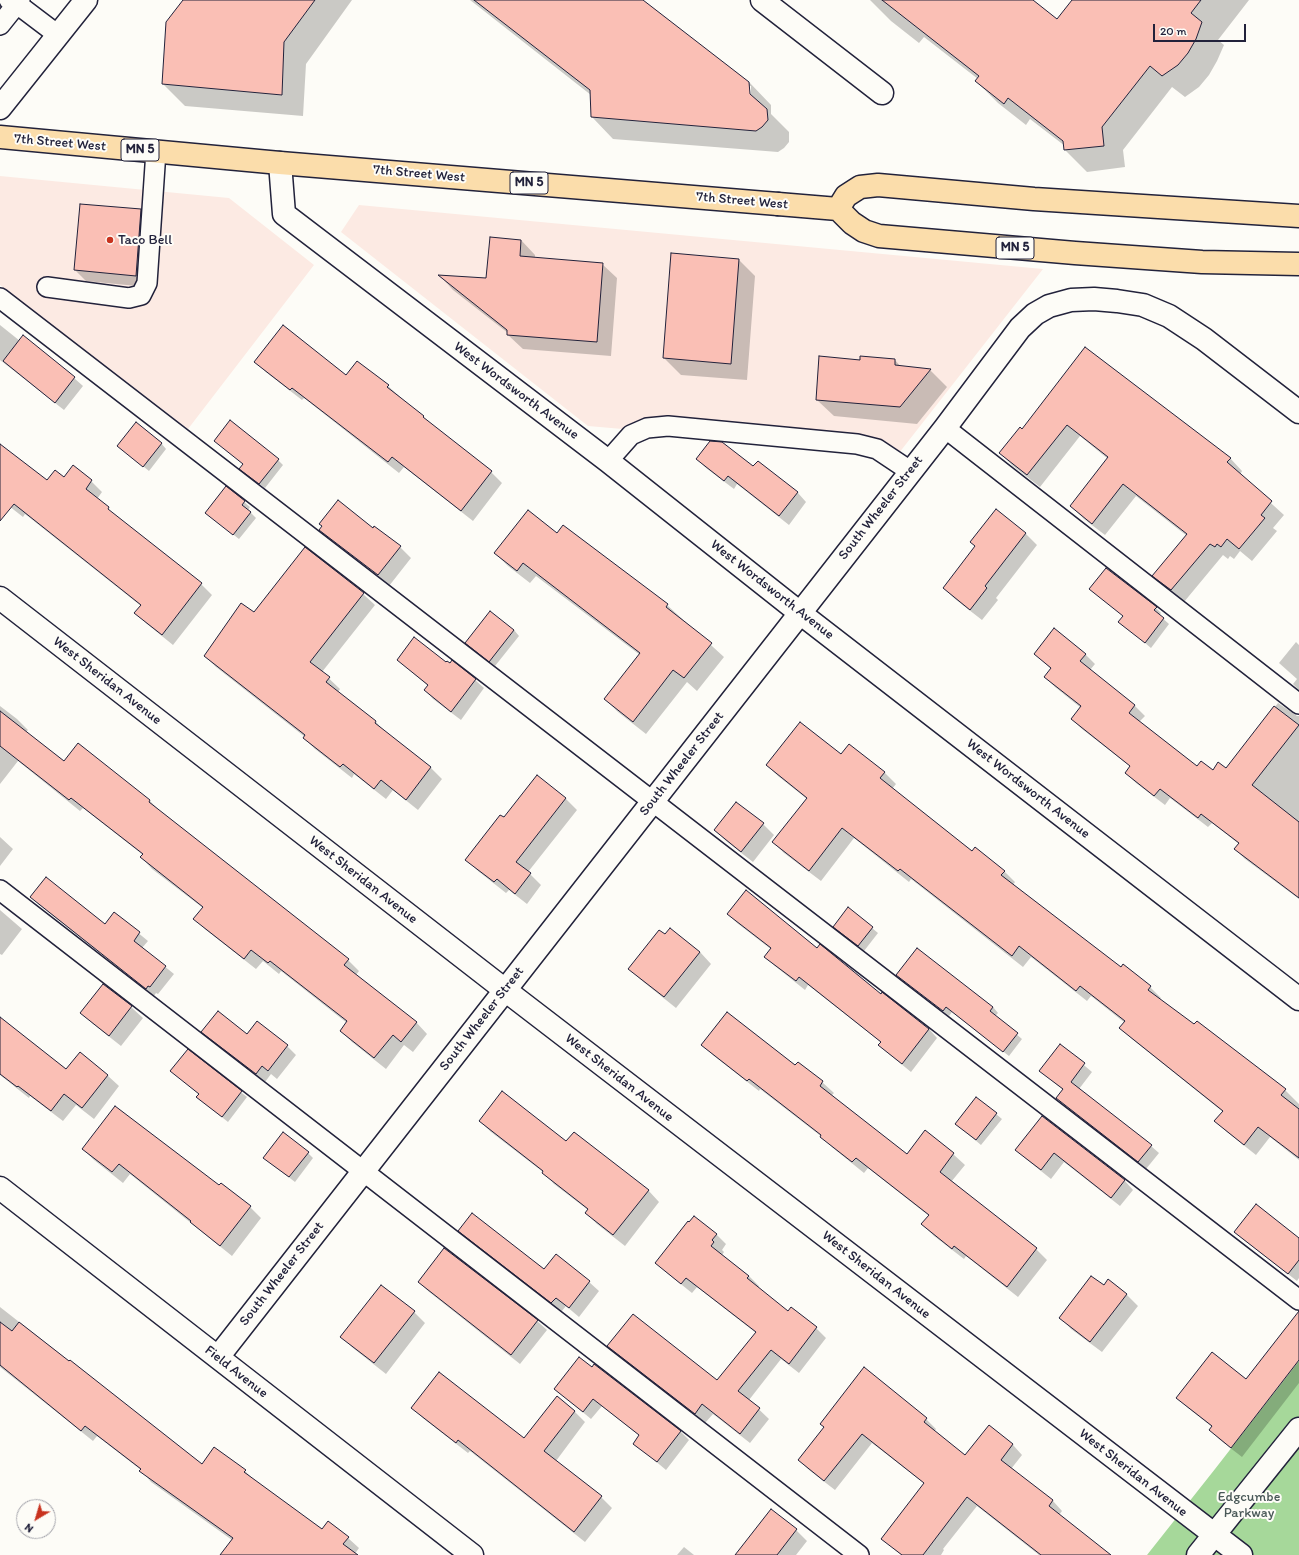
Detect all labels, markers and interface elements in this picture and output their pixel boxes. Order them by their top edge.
scale bar [1155,16,1248,42]
text: 20 m [1160,24,1187,38]
street label: 7th Street West [13,131,107,155]
road number: MN 5 [121,139,159,161]
street label: 7th Street West [372,162,466,186]
road number: MN 5 [510,172,548,194]
street label: 7th Street West [695,189,789,213]
place label: Taco Bell [118,232,172,248]
marker: Taco Bell [105,235,115,245]
road number: MN 5 [996,237,1034,259]
street label: West Wordsworth Avenue [450,338,582,444]
street label: South Wheeler Street [835,453,927,563]
street label: West Wordsworth Avenue [707,536,837,644]
street label: West Sheridan Avenue [49,633,165,729]
street label: South Wheeler Street [636,709,728,819]
street label: West Wordsworth Avenue [963,735,1093,843]
street label: West Sheridan Avenue [305,832,421,928]
street label: South Wheeler Street [436,964,528,1074]
street label: West Sheridan Avenue [561,1030,677,1126]
street label: South Wheeler Street [236,1219,328,1329]
street label: West Sheridan Avenue [818,1227,934,1323]
street label: Field Avenue [201,1342,271,1402]
street label: West Sheridan Avenue [1075,1425,1191,1521]
park label: Edgcumbe Parkway [1218,1489,1280,1522]
north arrow [16,1499,56,1539]
text: N [22,1521,36,1535]

